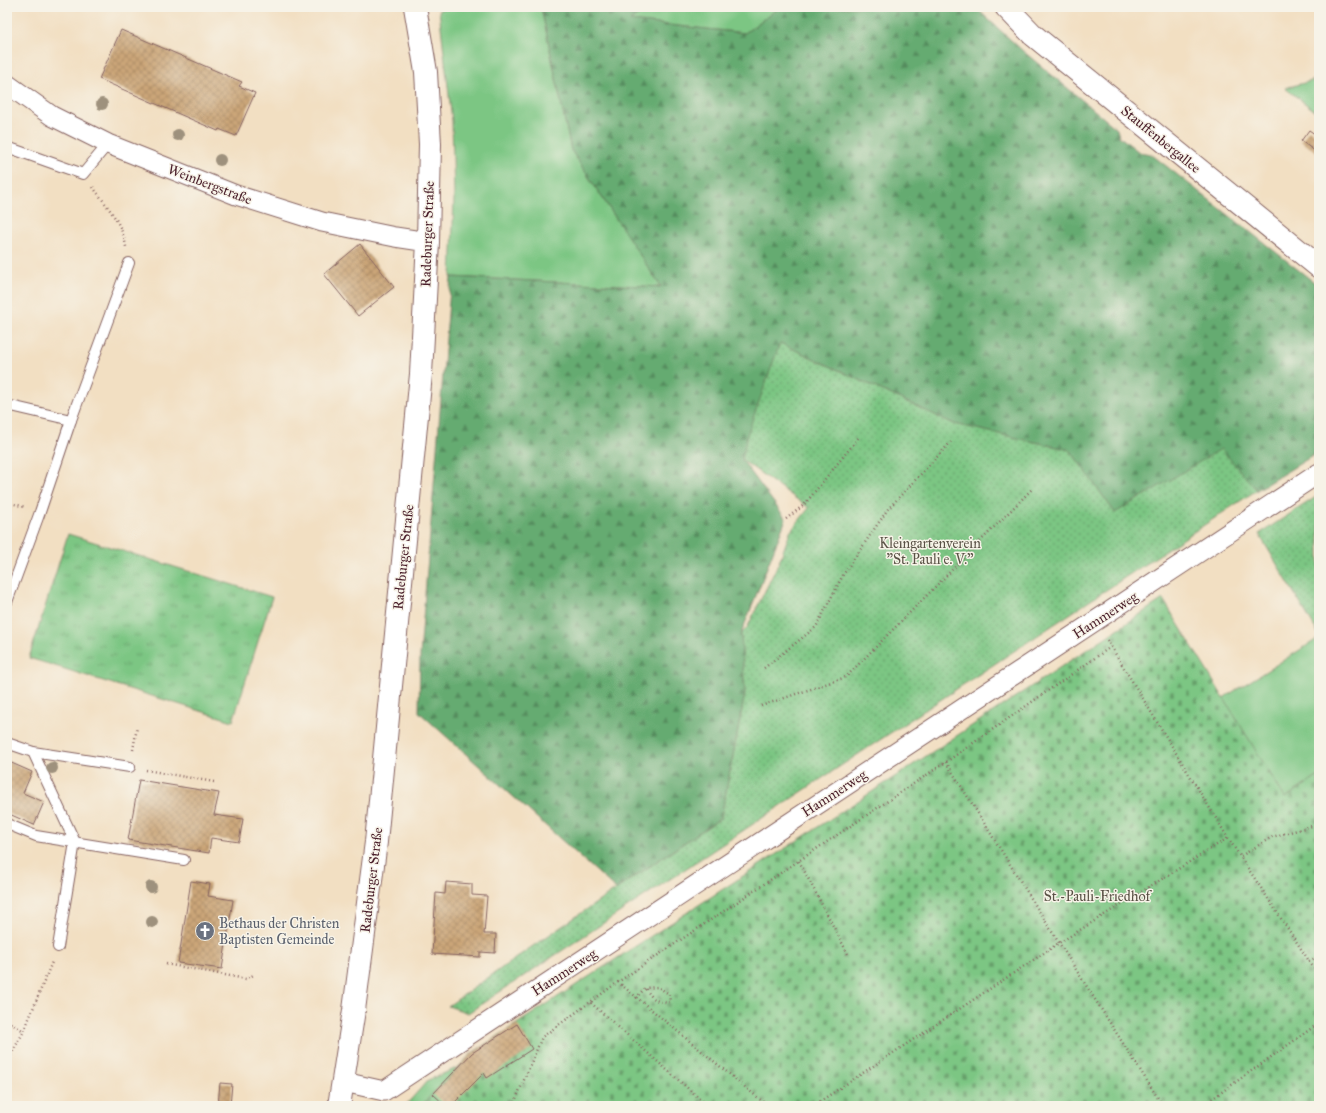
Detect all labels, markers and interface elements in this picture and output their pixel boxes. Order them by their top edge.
street label: Stauffenbergallee [1117,102,1204,177]
street label: Weinbergstraße [165,161,254,208]
street label: Radeburger Straße [417,181,438,287]
street label: Radeburger Straße [390,503,418,611]
park label: Kleingartenverein "St. Pauli e. V." [879,535,981,568]
street label: Hammerweg [1070,588,1141,643]
street label: Hammerweg [799,766,870,821]
street label: Radeburger Straße [357,826,386,934]
park label: St.-Pauli-Friedhof [1044,888,1153,905]
place label: Bethaus der Christen Baptisten Gemeinde [219,915,340,948]
church icon: Bethaus der Christen Baptisten Gemeinde [194,920,216,942]
street label: Hammerweg [529,945,600,1000]

